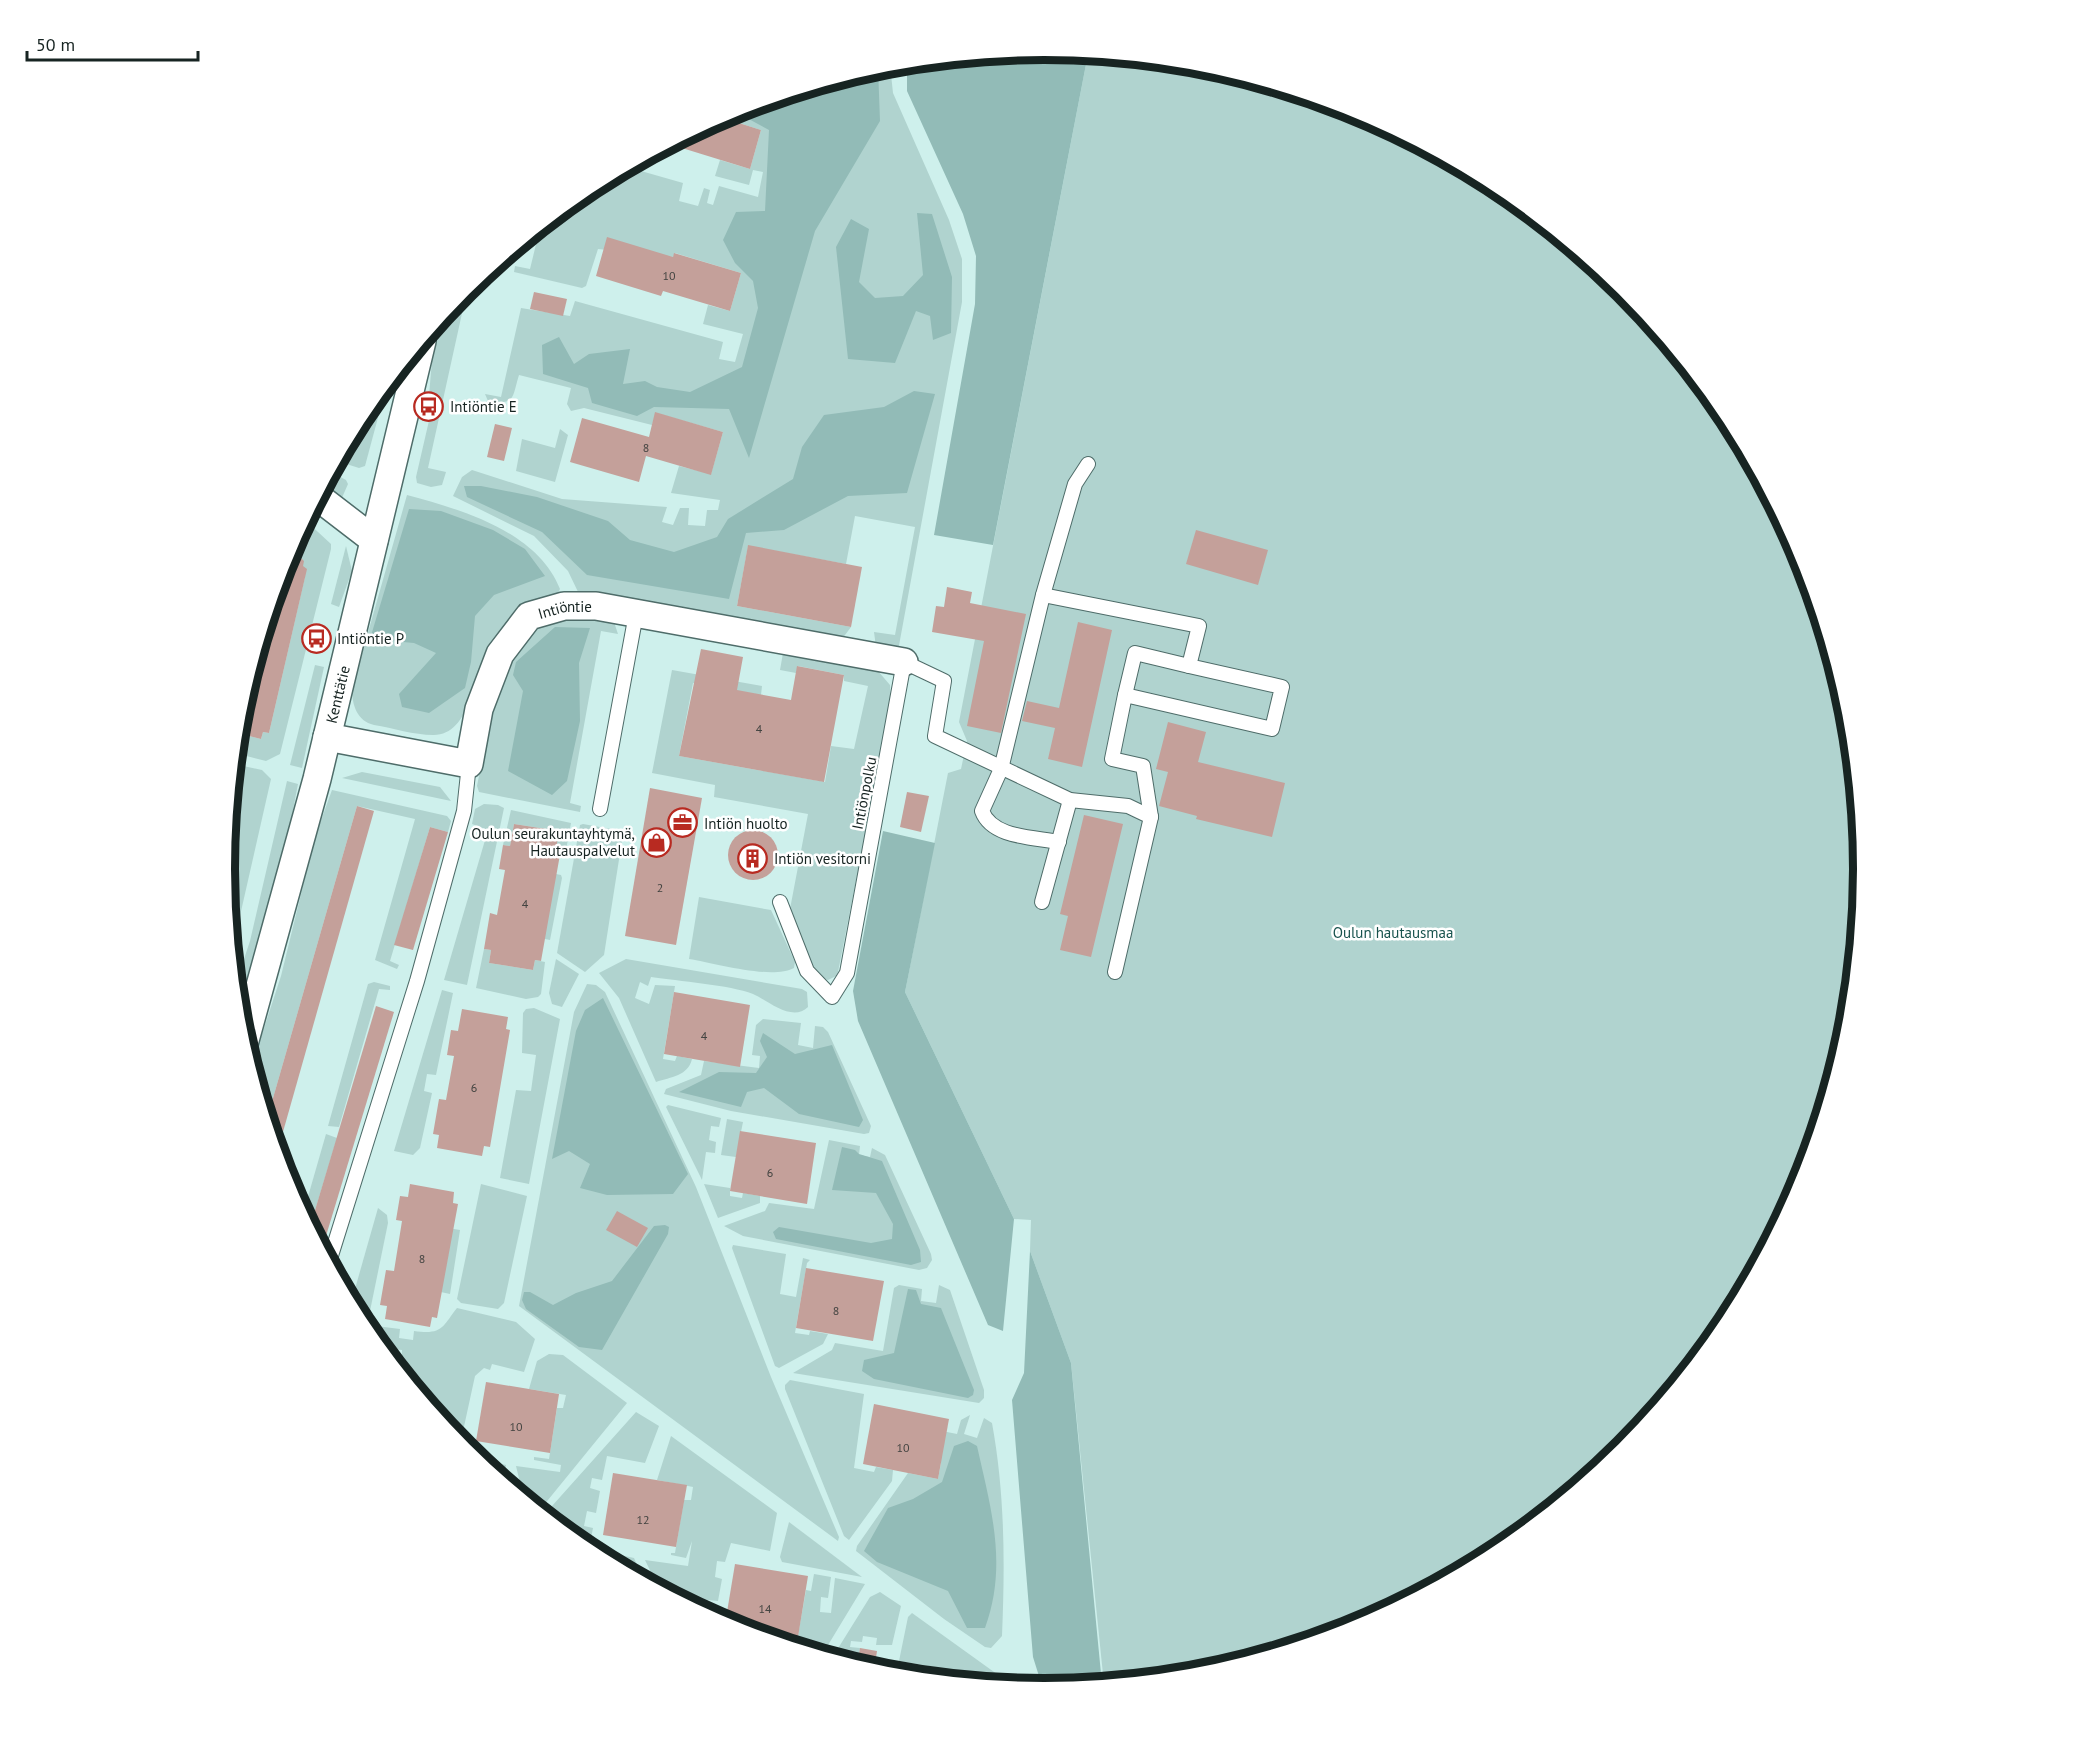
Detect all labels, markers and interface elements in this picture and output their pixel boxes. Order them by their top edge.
scale bar [27,24,198,62]
text: 50 m [36,33,75,56]
house number: 10 [662,268,676,283]
bus stop icon: Intiöntie E [413,390,445,422]
place label: Intiöntie E [450,397,517,416]
house number: 8 [643,440,649,455]
street label: Intiöntie [536,596,592,623]
bus stop icon: Intiöntie P [300,622,332,654]
place label: Intiöntie P [337,629,404,648]
street label: Kenttätie [321,664,353,725]
house number: 4 [756,721,763,736]
street label: Intiönpolku [848,755,880,831]
office icon: Intiön huolto [667,807,699,839]
place label: Intiön huolto [704,814,788,833]
place label: Oulun seurakuntayhtymä, Hautauspalvelut [471,824,635,860]
shop icon: Oulun seurakuntayhtymä, Hautauspalvelut [640,826,672,858]
building icon: Intiön vesitorni [737,842,769,874]
place label: Intiön vesitorni [774,849,871,868]
house number: 2 [657,880,663,895]
house number: 4 [522,896,529,911]
park label: Oulun hautausmaa [1333,923,1453,942]
house number: 4 [701,1028,708,1043]
house number: 6 [471,1080,477,1095]
house number: 6 [767,1165,773,1180]
house number: 8 [419,1251,425,1266]
house number: 8 [833,1303,839,1318]
house number: 10 [509,1419,523,1434]
house number: 10 [896,1440,910,1455]
house number: 12 [636,1512,650,1527]
house number: 14 [758,1601,772,1616]

